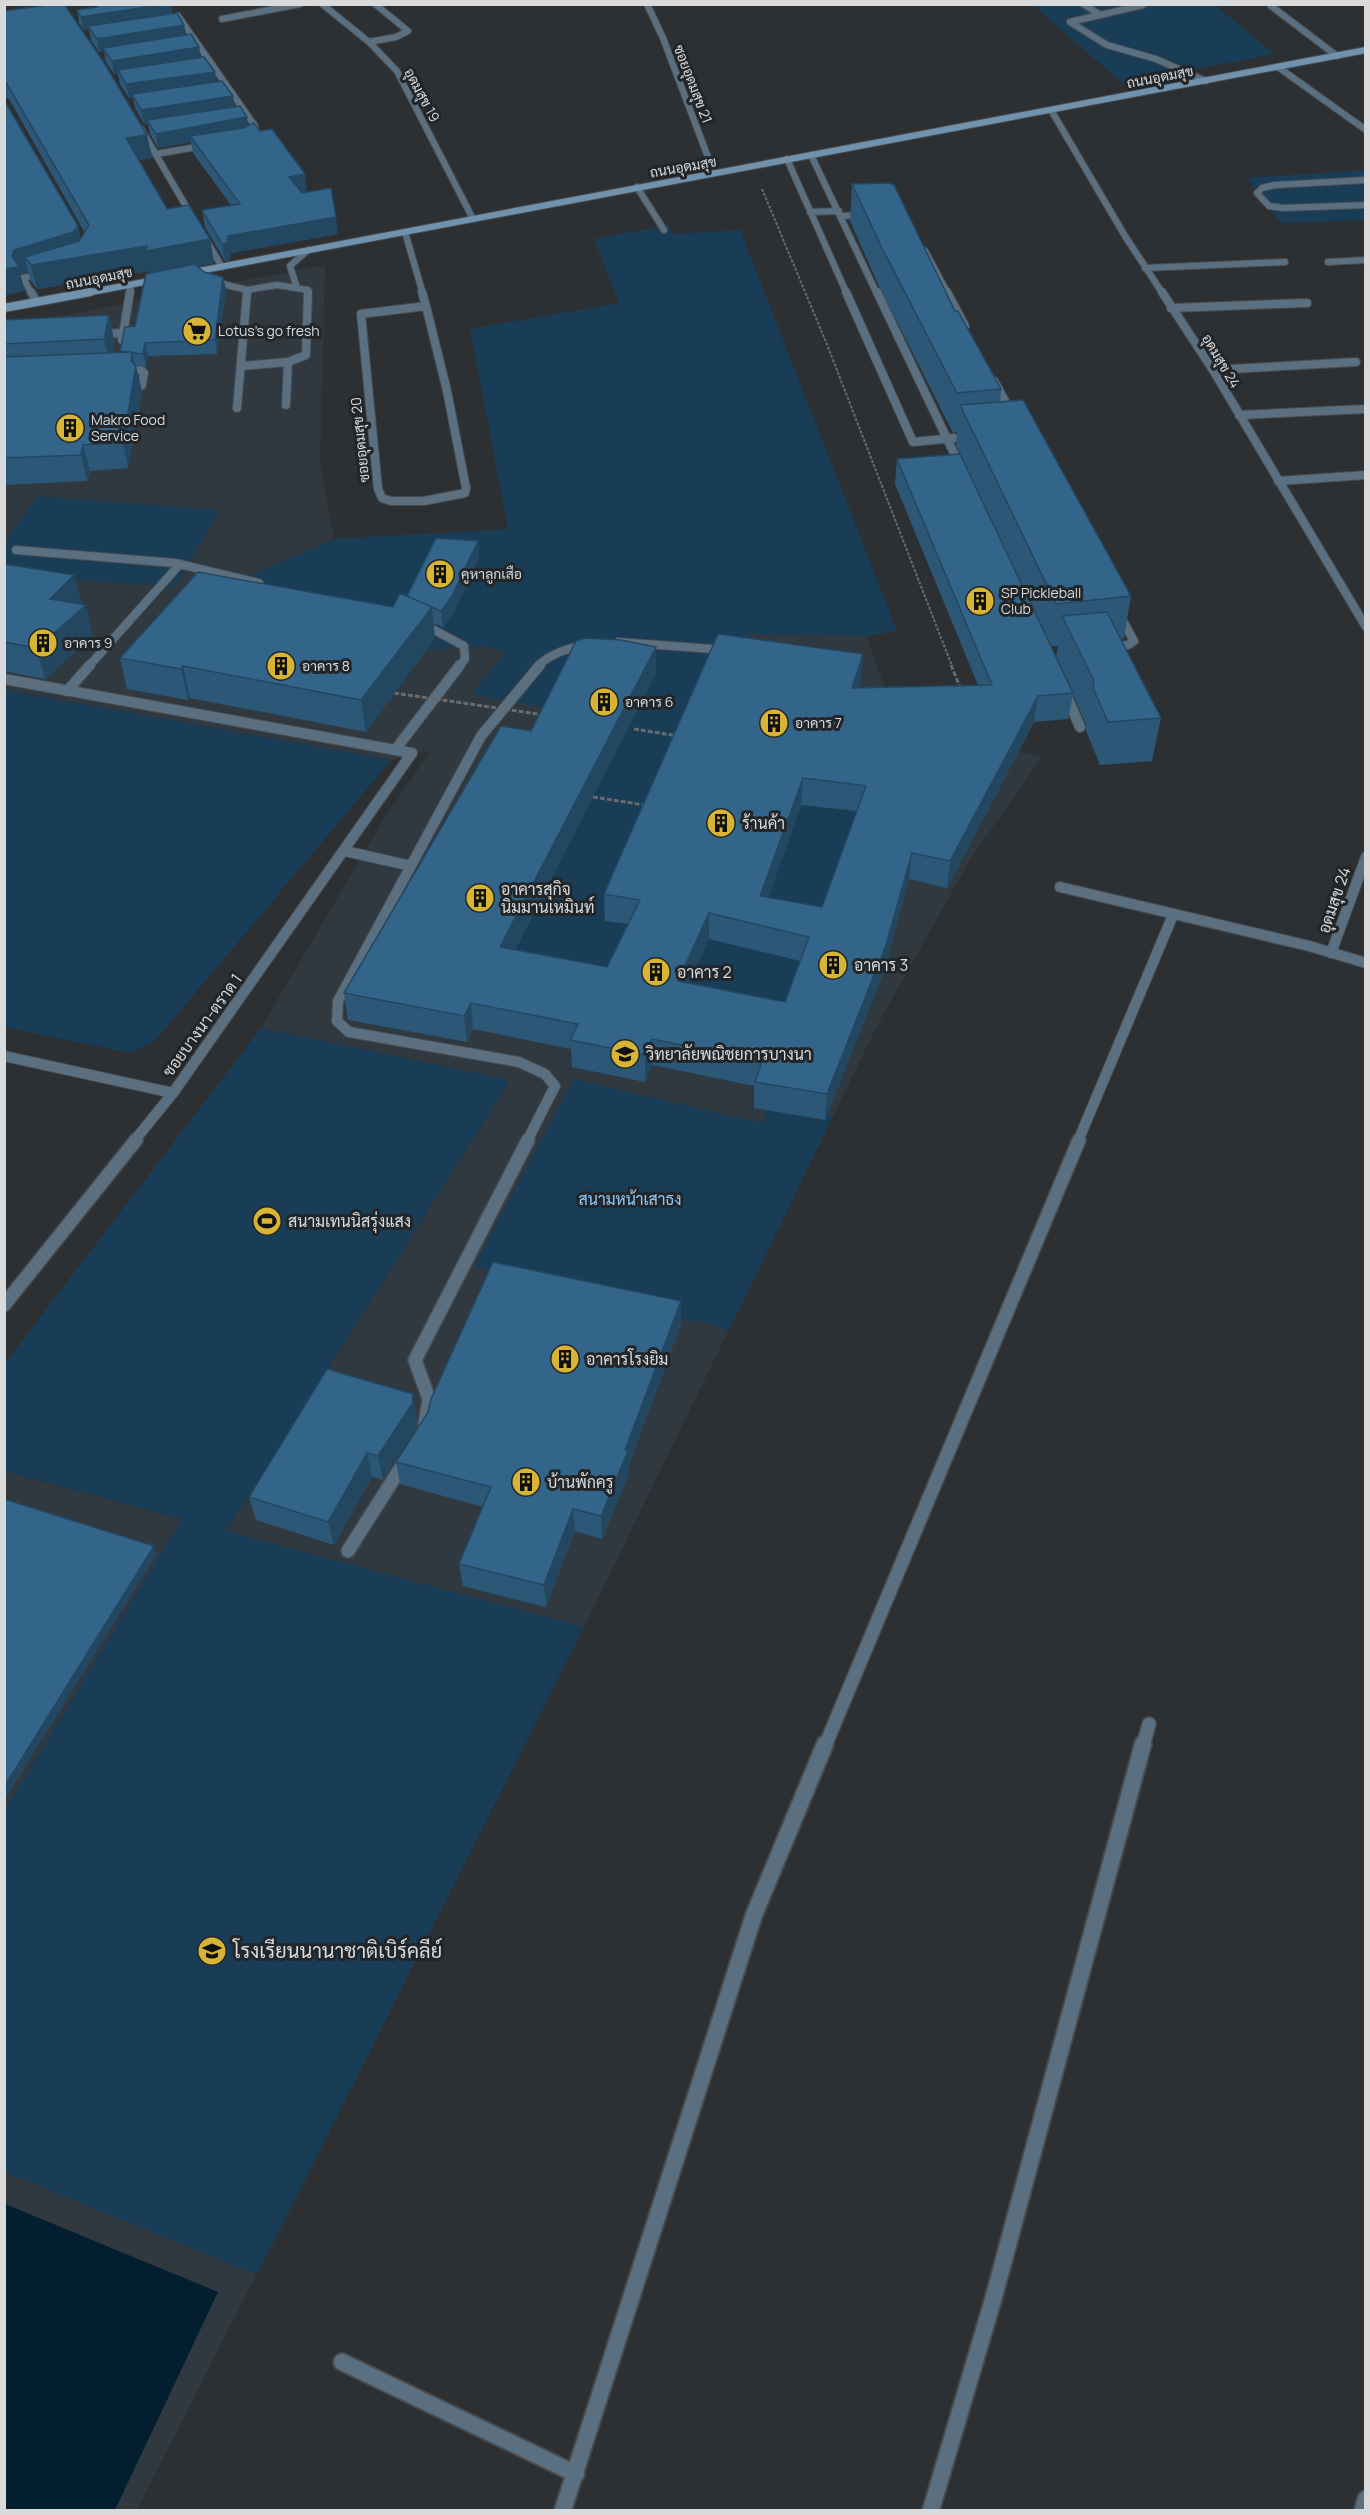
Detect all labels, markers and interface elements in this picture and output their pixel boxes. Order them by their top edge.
street label: ซอยอุดมสุข 21 [669,42,717,126]
street label: ถนนอุดมสุข [1125,61,1195,93]
street label: อุดมสุข 19 [399,64,445,126]
street label: ถนนอุดมสุข [648,151,718,183]
street label: ถนนอุดมสุข [64,262,134,294]
supermarket icon: Lotus's go fresh [181,315,213,347]
place label: Lotus's go fresh [218,321,320,340]
street label: อุดมสุข 24 [1197,330,1245,392]
street label: ซอยอุดมสุข 20 [346,396,374,484]
place label: Makro Food Service [91,410,165,445]
building icon: Makro Food Service [54,412,86,444]
building icon: คูหาลูกเสือ [424,558,456,590]
place label: คูหาลูกเสือ [461,564,522,584]
place label: SP Pickleball Club [1001,583,1081,618]
building icon: SP Pickleball Club [964,585,996,617]
building icon: อาคาร 9 [27,627,59,659]
place label: อาคาร 9 [64,633,113,652]
building icon: อาคาร 8 [265,650,297,682]
place label: อาคาร 8 [302,656,350,675]
building icon: อาคาร 6 [588,686,620,718]
place label: อาคาร 6 [625,692,674,711]
building icon: อาคาร 7 [758,707,790,739]
place label: อาคาร 7 [795,713,842,732]
building icon: ร้านค้า [705,807,737,839]
place label: ร้านค้า [742,812,785,834]
street label: อุดมสุข 24 [1312,864,1357,936]
place label: อาคารสุกิจ นิมมานเหมินท์ [501,878,594,918]
building icon: อาคารสุกิจ นิมมานเหมินท์ [464,882,496,914]
building icon: อาคาร 3 [817,949,849,981]
place label: อาคาร 3 [854,954,908,976]
building icon: อาคาร 2 [640,956,672,988]
place label: อาคาร 2 [677,961,732,983]
street label: ซอยบางนา-ตราด 1 [157,969,247,1081]
school or university icon: วิทยาลัยพณิชยการบางนา [609,1038,641,1070]
place label: วิทยาลัยพณิชยการบางนา [645,1043,812,1065]
park label: สนามหน้าเสาธง [578,1188,682,1210]
sports icon: สนามเทนนิสรุ่งแสง [251,1205,283,1237]
place label: สนามเทนนิสรุ่งแสง [288,1210,411,1233]
building icon: อาคารโรงยิม [549,1343,581,1375]
place label: อาคารโรงยิม [586,1348,668,1370]
building icon: บ้านพักครู [510,1466,542,1498]
place label: บ้านพักครู [547,1471,614,1494]
school or university icon: โรงเรียนนานาชาติเบิร์คลีย์ [196,1935,228,1967]
place label: โรงเรียนนานาชาติเบิร์คลีย์ [232,1937,442,1964]

